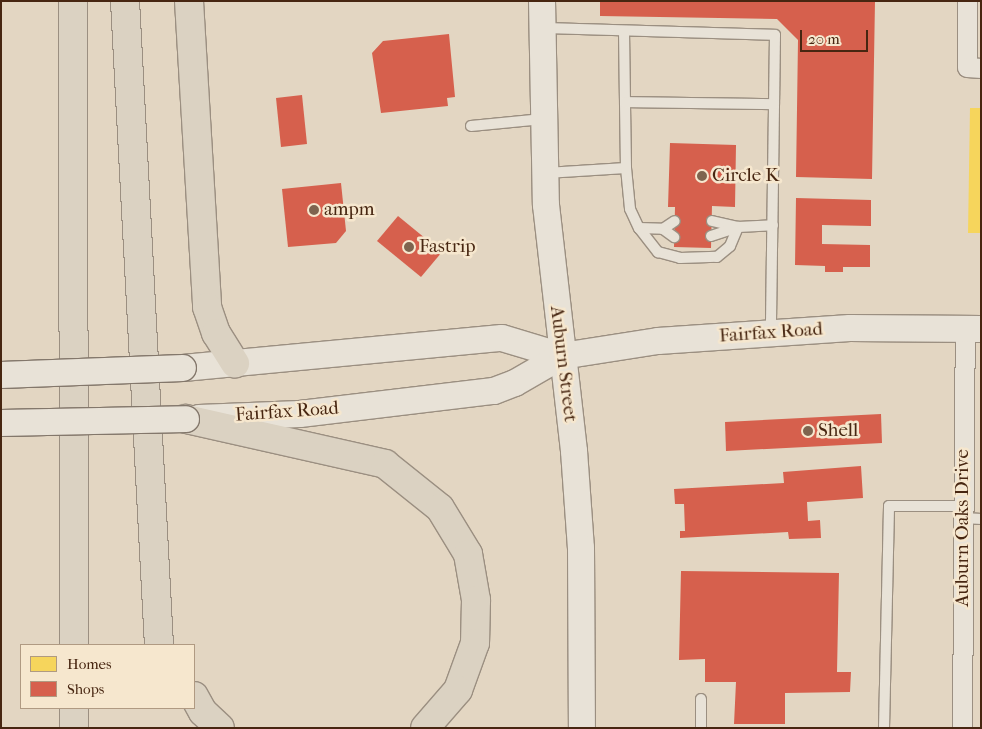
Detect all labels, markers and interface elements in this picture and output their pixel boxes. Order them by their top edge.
scale bar [802,20,870,52]
text: 20 m [808,30,840,48]
place label: Circle K [712,165,779,187]
marker: Circle K [696,170,708,182]
place label: ampm [324,199,375,221]
marker: ampm [308,204,320,216]
place label: Fastrip [419,236,476,258]
marker: Fastrip [403,241,415,253]
street label: Auburn Street [545,305,581,423]
street label: Fairfax Road [718,318,824,348]
street label: Fairfax Road [234,397,340,427]
place label: Shell [818,420,858,442]
marker: Shell [802,425,814,437]
street label: Auburn Oaks Drive [952,449,974,607]
legend [20,644,195,709]
text: Homes [67,655,112,673]
text: Shops [67,680,104,698]

